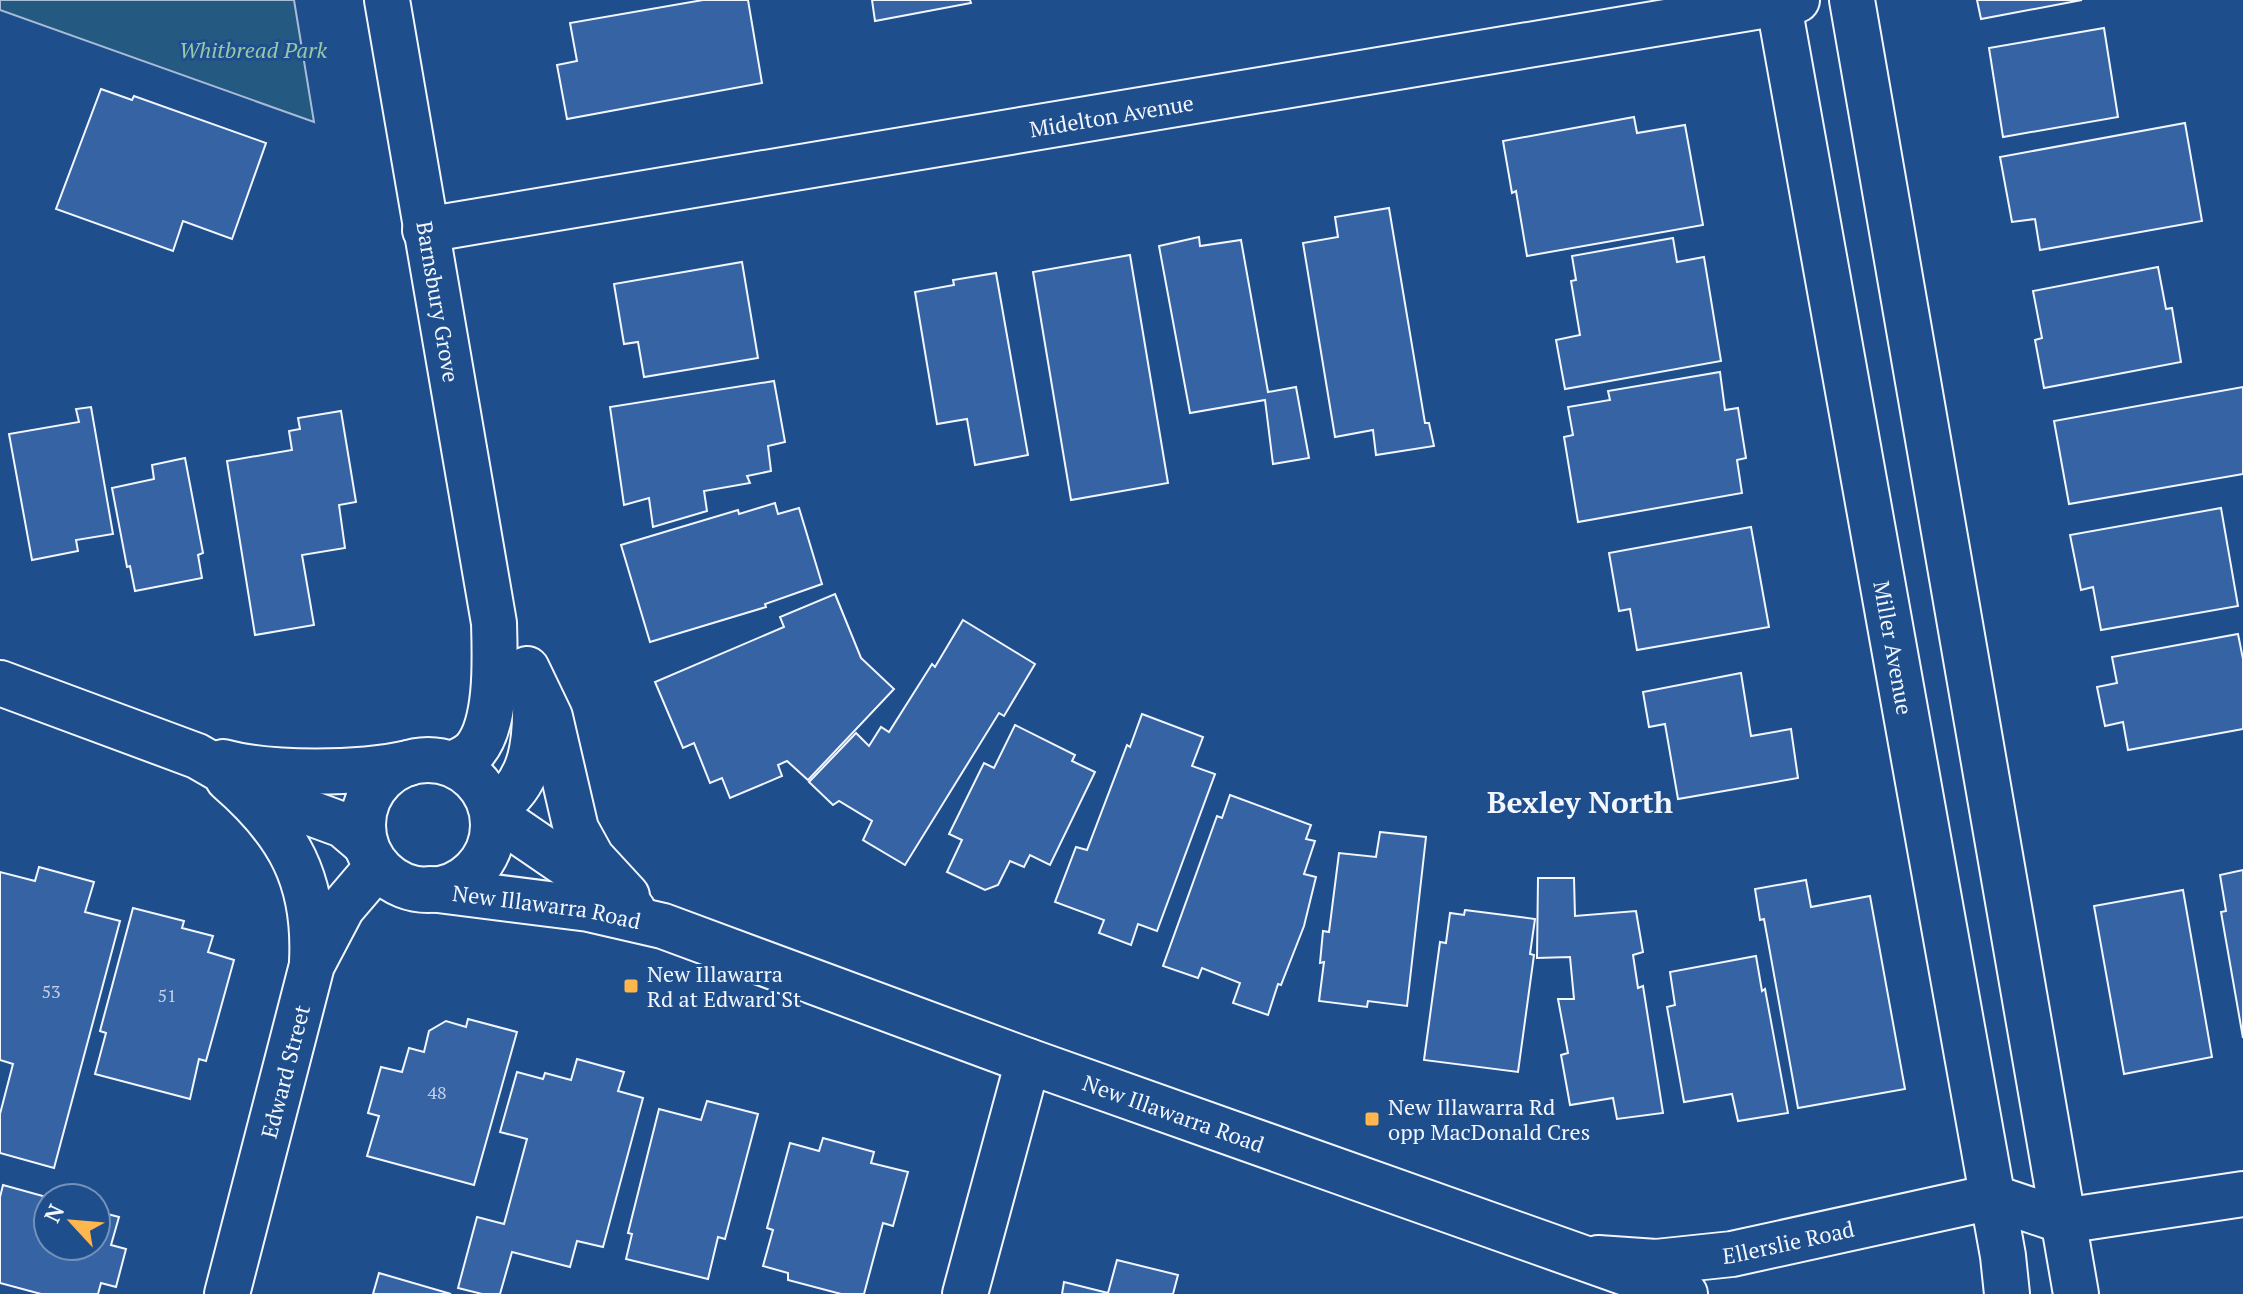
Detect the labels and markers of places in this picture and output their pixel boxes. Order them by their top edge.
place label: New Illawarra Rd at Edward St [647,959,801,1013]
marker: New Illawarra Rd at Edward St [622,977,640,995]
place label: New Illawarra Rd opp MacDonald Cres [1388,1092,1590,1146]
marker: New Illawarra Rd opp MacDonald Cres [1363,1110,1381,1128]

